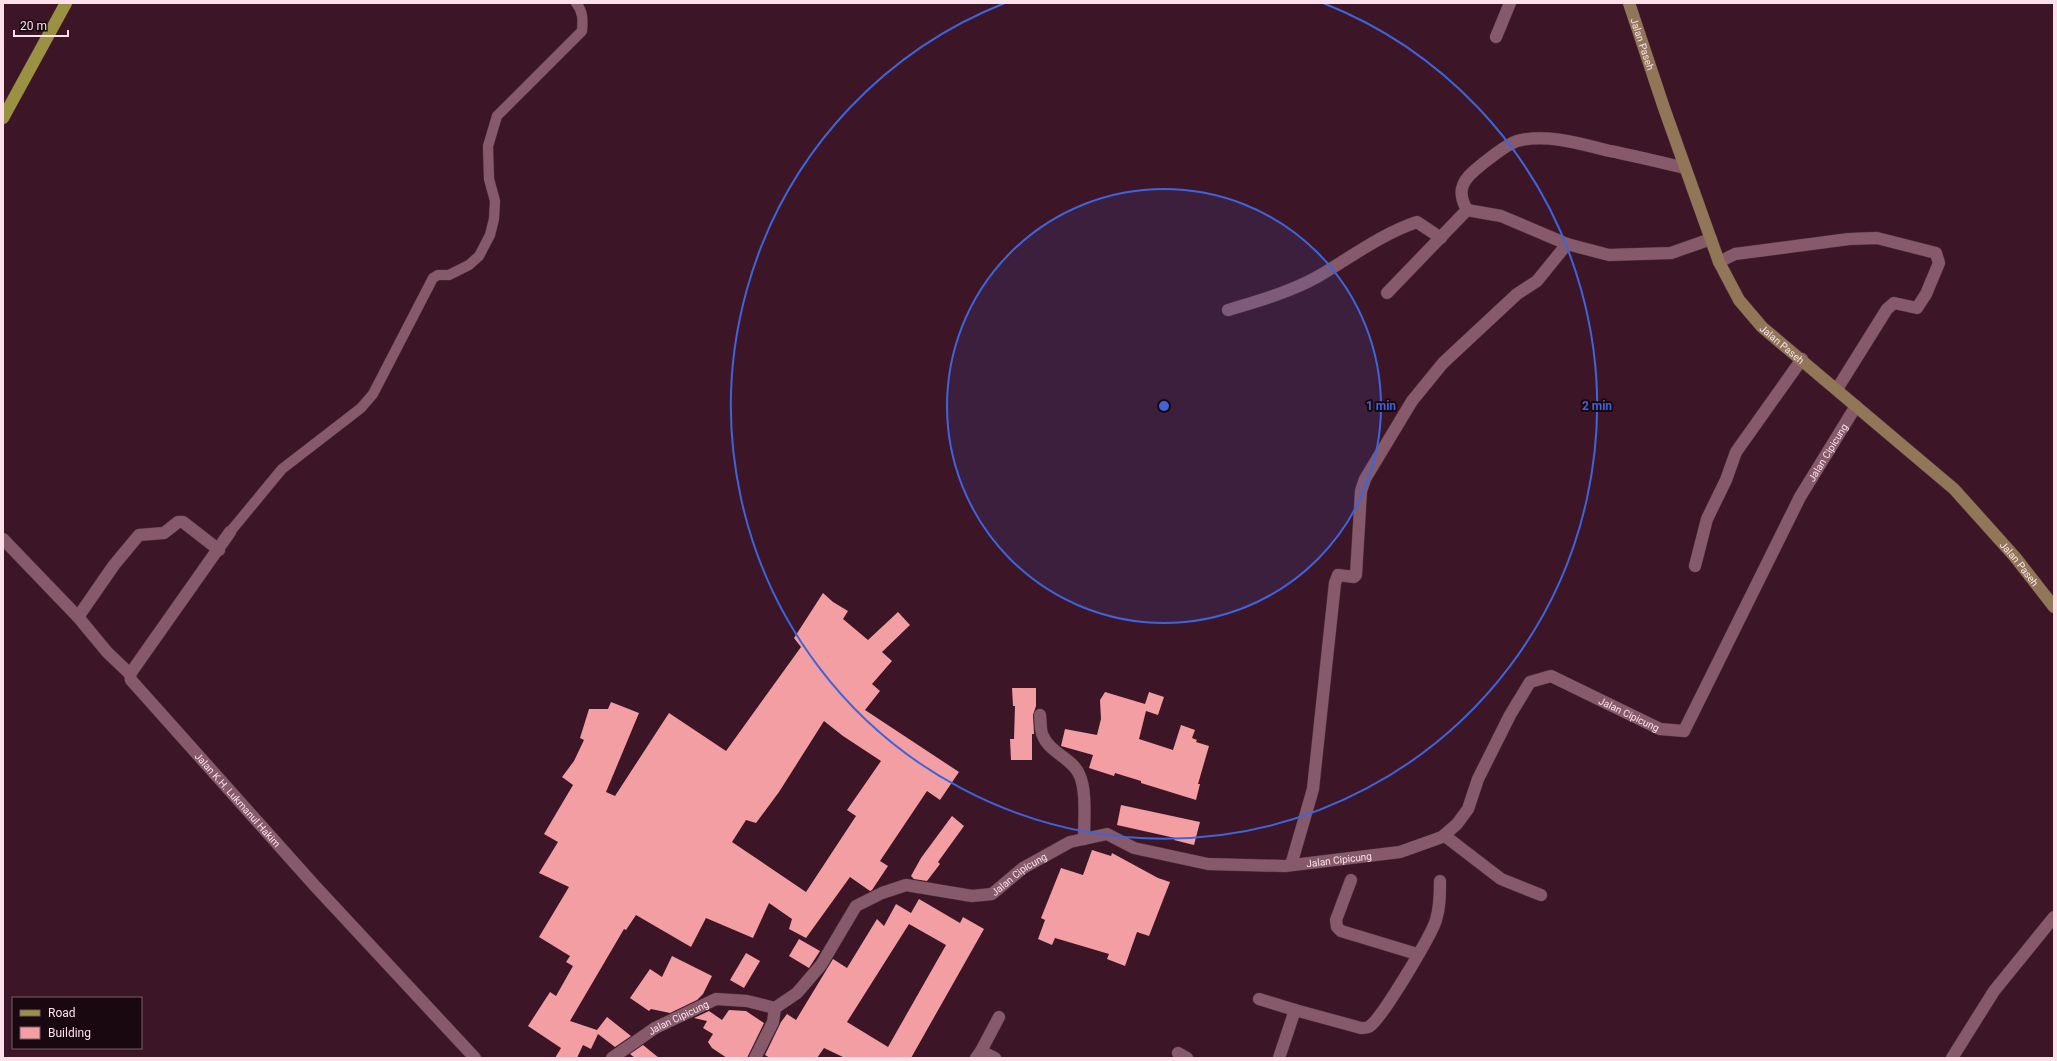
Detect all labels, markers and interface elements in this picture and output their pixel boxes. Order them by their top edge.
scale bar [14,12,68,38]
street label: Jalan Paseh [1628,16,1656,72]
text: 20 m [20,19,47,33]
street label: Jalan Paseh [1757,323,1806,366]
centre of rings [1157,399,1171,413]
text: 1 min [1366,399,1396,413]
text: 2 min [1582,399,1612,413]
street label: Jalan Cipicung [1806,422,1850,483]
street label: Jalan Paseh [1998,539,2041,588]
street label: Jalan Cipicung [1597,695,1661,734]
street label: Jalan K.H. Lukmanul Hakim [192,750,283,850]
street label: Jalan Cipicung [1306,850,1372,869]
street label: Jalan Cipicung [989,851,1049,898]
legend [12,997,142,1049]
street label: Jalan Cipicung [646,998,710,1037]
text: Road [48,1006,76,1020]
text: Building [48,1026,91,1040]

